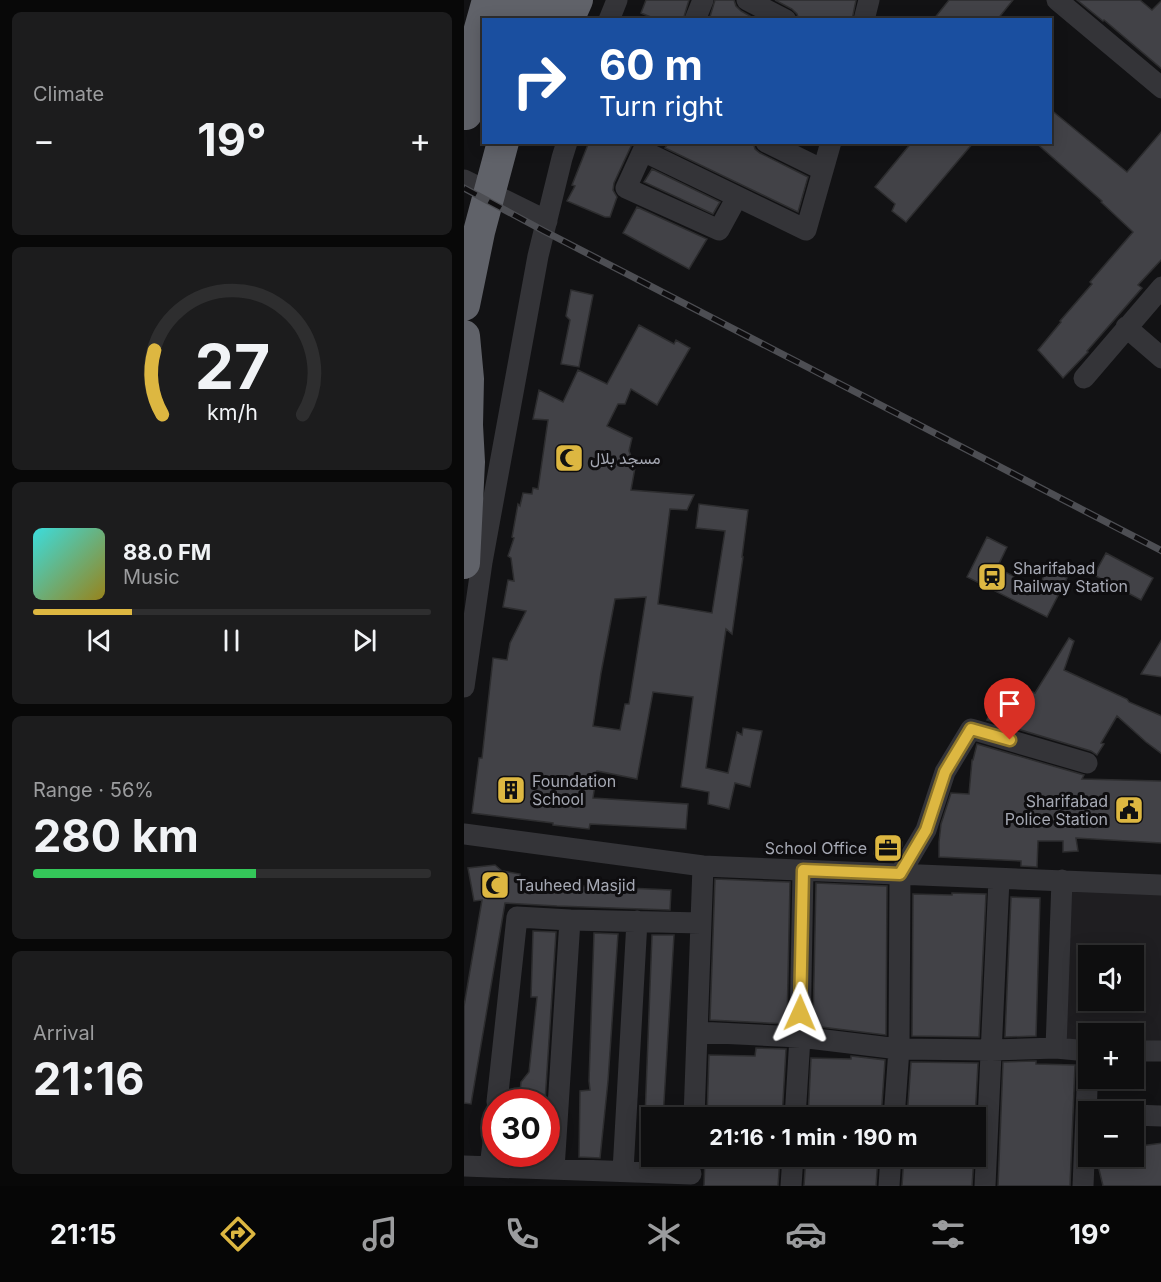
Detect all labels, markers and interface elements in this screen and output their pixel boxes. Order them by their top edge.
text: 60 m [599,39,703,90]
icon: right [500,42,578,120]
text: Climate [33,82,104,106]
text: Turn right [599,90,723,123]
text: 19° [197,112,267,167]
text: − [33,120,55,160]
text: + [409,120,431,160]
text: 27 [194,329,270,404]
text: km/h [207,400,257,426]
mosque icon: مسجد بلال [553,442,585,474]
place label: مسجد بلال [590,448,661,468]
text: 88.0 FM [123,539,211,565]
place label: Sharifabad Railway Station [1013,558,1128,596]
station icon: Sharifabad Railway Station [976,561,1008,593]
text: Music [123,565,180,589]
icon: previous [83,624,116,657]
icon: pause [215,624,248,657]
icon: next [348,624,381,657]
pin [984,678,1035,740]
icon: arrive [993,687,1026,720]
place label: Foundation School [532,771,616,809]
building icon: Foundation School [495,774,527,806]
text: Range · 56% [33,778,154,802]
place label: Sharifabad Police Station [1005,791,1108,829]
public building icon: Sharifabad Police Station [1113,794,1145,826]
text: 280 km [33,808,199,863]
office icon: School Office [872,832,904,864]
place label: School Office [765,838,867,858]
mosque icon: Tauheed Masjid [479,869,511,901]
place label: Tauheed Masjid [516,875,635,895]
map controls [1078,945,1144,1167]
button: sound [1078,945,1144,1011]
position arrow [768,981,832,1045]
text: Arrival [33,1021,95,1045]
button: + [1078,1023,1144,1089]
text: 21:16 [33,1051,144,1106]
speed limit sign: 30 [482,1089,560,1167]
button: − [1078,1101,1144,1167]
text: 21:16 · 1 min · 190 m [709,1124,918,1150]
icon: directions [217,1213,259,1255]
icon: music [359,1213,401,1255]
icon: phone [501,1213,543,1255]
icon: climate [643,1213,685,1255]
icon: car [785,1213,827,1255]
icon: filters [927,1213,969,1255]
text: 21:15 [50,1218,117,1251]
text: 19° [1069,1218,1111,1251]

